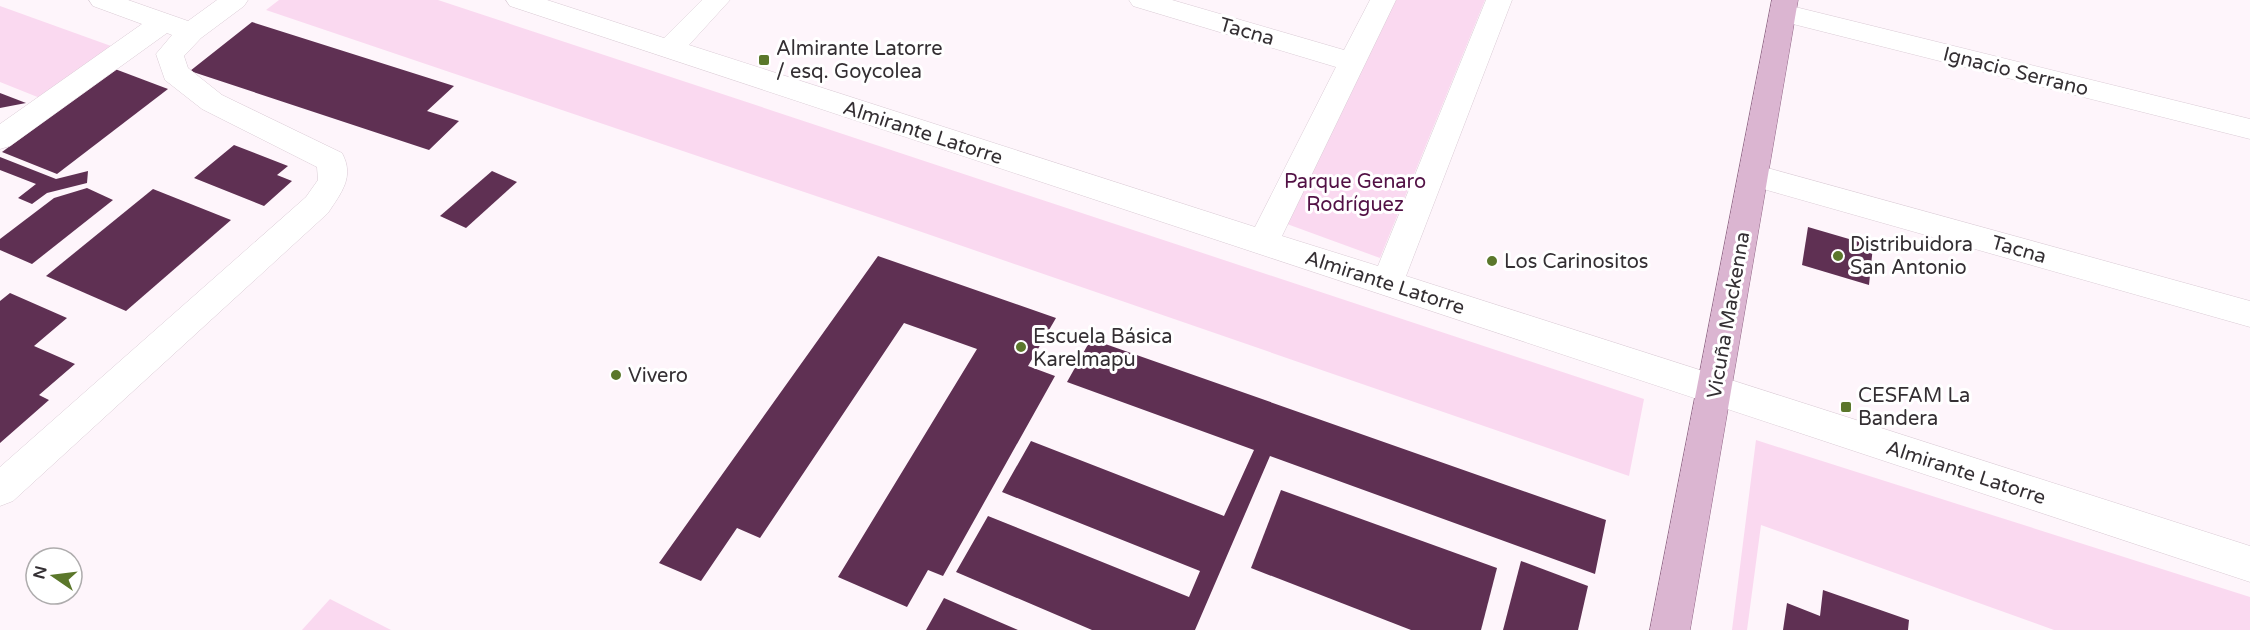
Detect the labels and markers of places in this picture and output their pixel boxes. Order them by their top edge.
place label: Almirante Latorre / esq. Goycolea [776,37,943,84]
marker: Almirante Latorre / esq. Goycolea [757,53,771,67]
place label: Distribuidora San Antonio [1850,233,1973,280]
marker: Distribuidora San Antonio [1831,249,1845,263]
place label: Los Carinositos [1504,250,1648,274]
marker: Los Carinositos [1485,254,1499,268]
place label: Escuela Básica Karelmapu [1033,325,1172,372]
marker: Escuela Básica Karelmapu [1014,340,1028,354]
place label: Vivero [628,364,688,388]
marker: Vivero [609,368,623,382]
place label: CESFAM La Bandera [1858,384,1970,431]
marker: CESFAM La Bandera [1839,400,1853,414]

